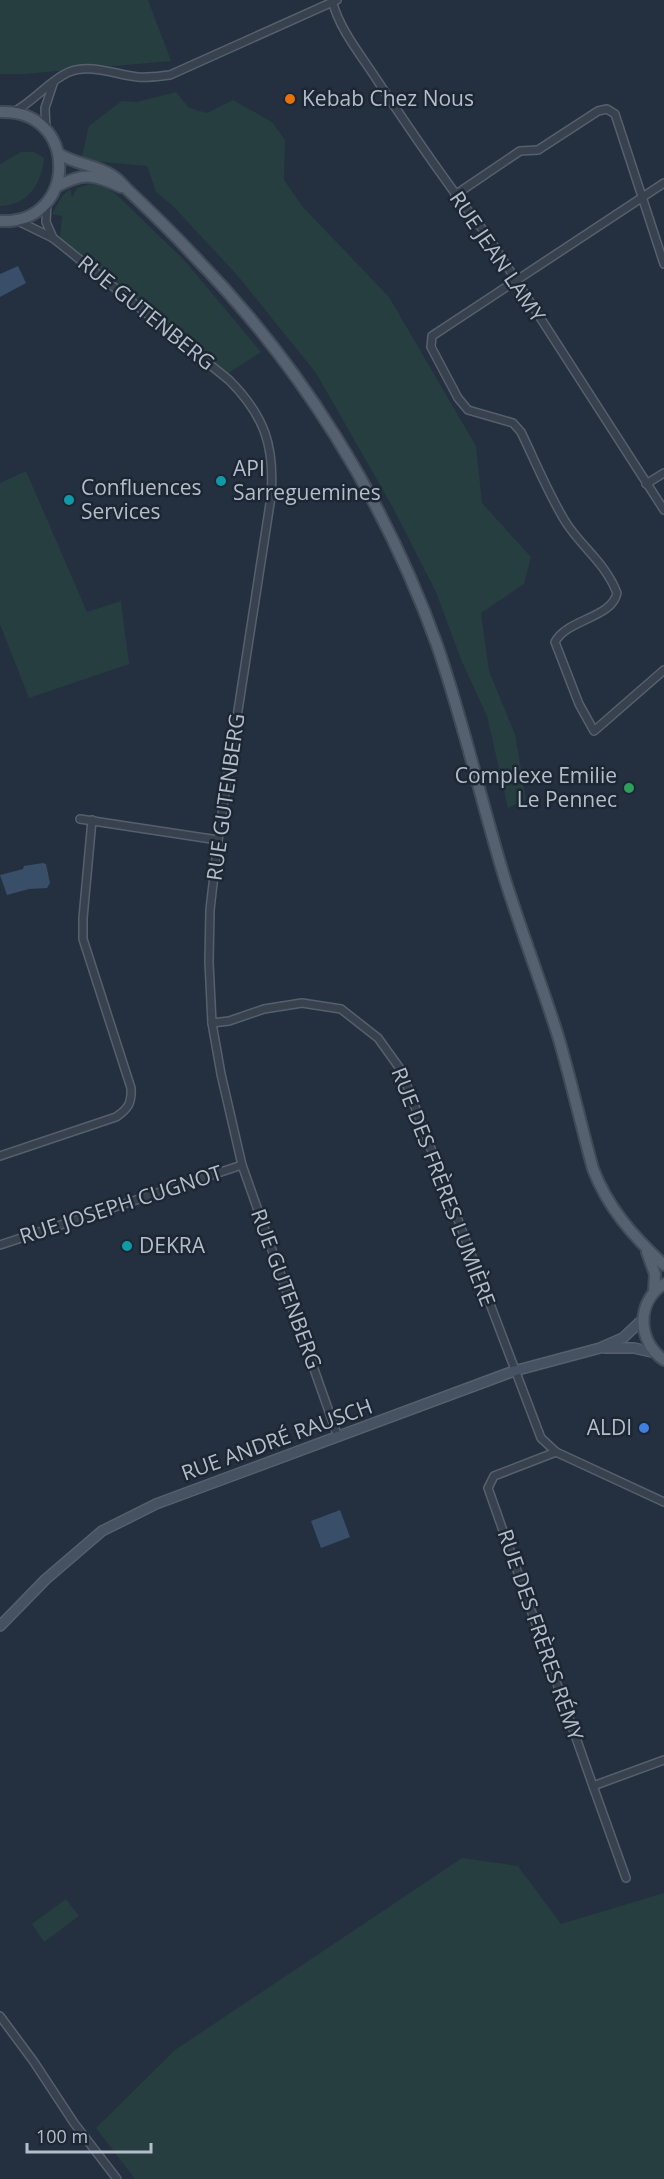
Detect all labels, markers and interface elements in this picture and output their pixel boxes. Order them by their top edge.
place label: Kebab Chez Nous [302,84,474,112]
marker: Kebab Chez Nous [283,92,297,106]
street label: RUE JEAN LAMY [444,186,552,328]
street label: RUE GUTENBERG [72,248,221,376]
place label: API Sarreguemines [233,454,381,506]
place label: Confluences Services [81,473,202,525]
marker: API Sarreguemines [214,474,228,488]
marker: Confluences Services [62,493,76,507]
street label: RUE GUTENBERG [199,711,251,882]
place label: Complexe Emilie Le Pennec [455,761,617,813]
marker: Complexe Emilie Le Pennec [622,781,636,795]
street label: RUE DES FRÈRES LUMIÈRE [385,1063,502,1310]
street label: RUE JOSEPH CUGNOT [16,1158,226,1250]
street label: RUE GUTENBERG [245,1205,329,1373]
place label: DEKRA [139,1231,206,1259]
marker: DEKRA [120,1239,134,1253]
street label: RUE ANDRÉ RAUSCH [177,1391,376,1487]
place label: ALDI [587,1413,632,1441]
marker: ALDI [637,1421,651,1435]
street label: RUE DES FRÈRES RÉMY [492,1525,590,1744]
scale bar [27,2116,152,2154]
text: 100 m [36,2124,88,2148]

